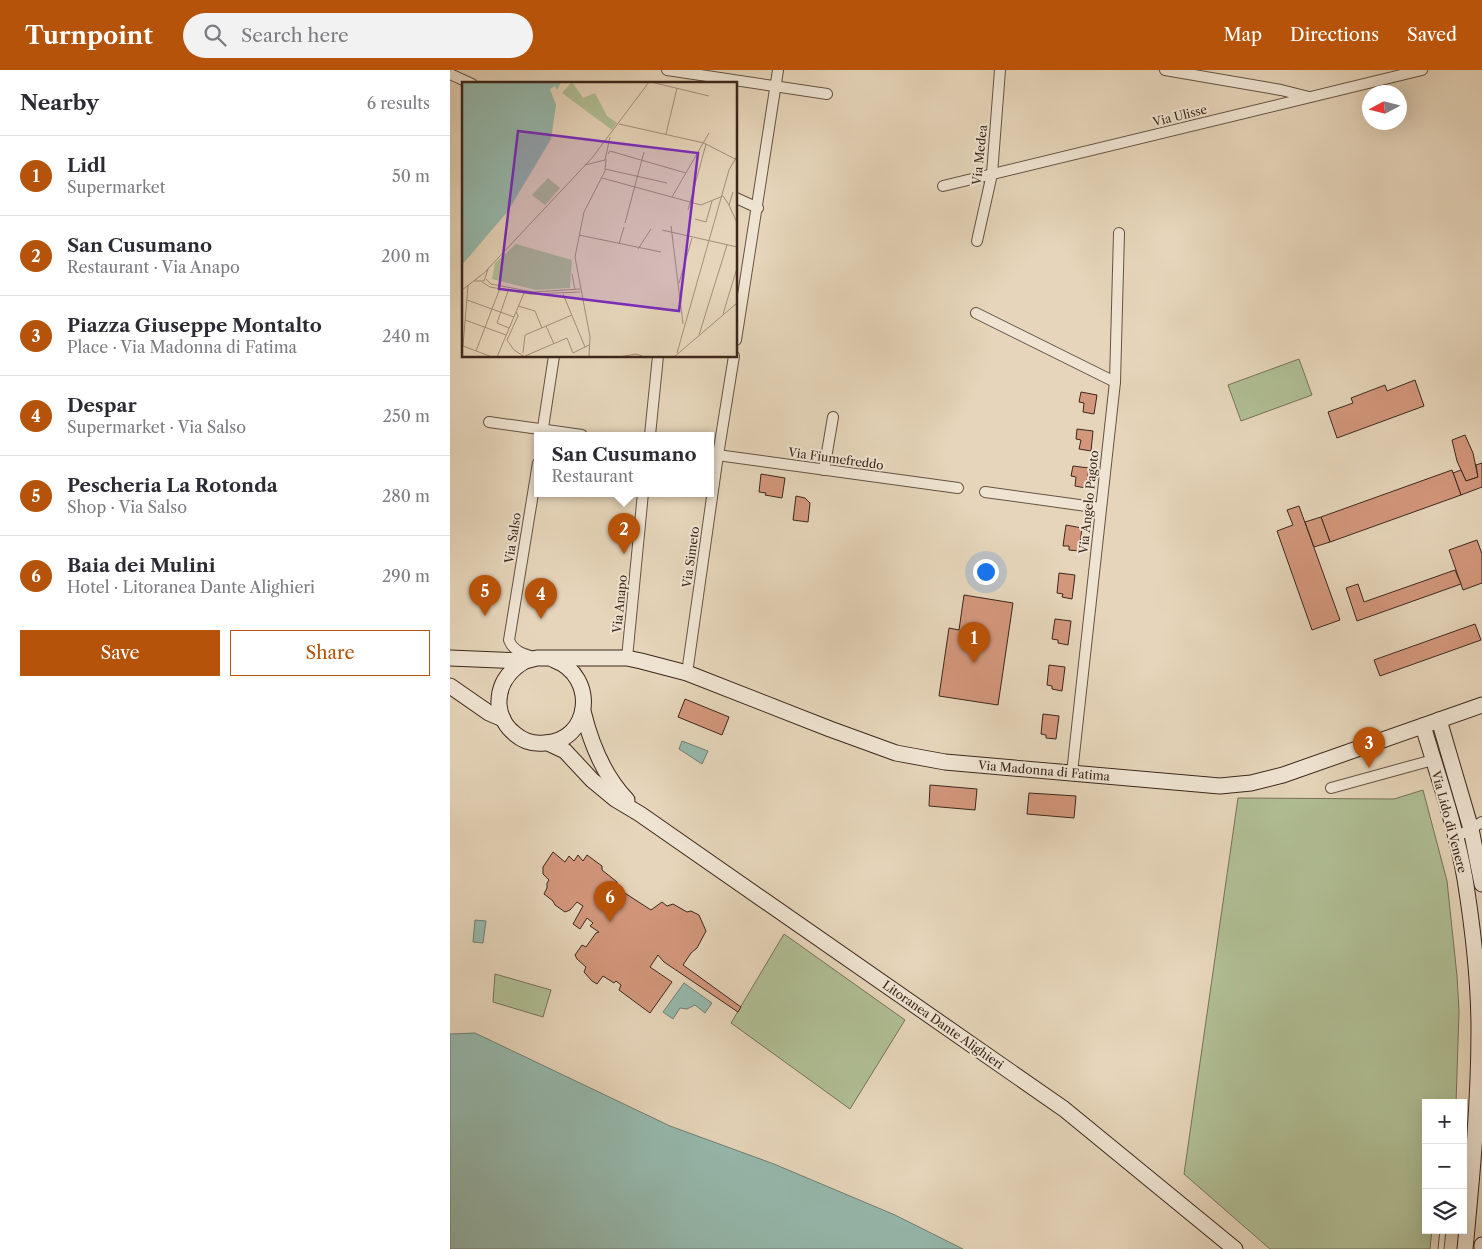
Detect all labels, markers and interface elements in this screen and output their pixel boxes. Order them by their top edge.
search box [183,13,533,58]
text: Turnpoint [25,21,153,50]
icon: search [201,21,229,49]
text: Search here [241,24,349,47]
text: Map [1223,24,1262,46]
text: Directions [1290,24,1379,46]
text: Saved [1407,24,1457,46]
inset map [462,82,738,358]
north arrow [1362,85,1407,130]
text: Nearby [20,90,99,115]
text: 6 results [367,93,430,113]
street label: Via Ulisse [1150,101,1209,130]
street label: Via Medea [969,123,990,187]
text: Lidl [67,154,106,177]
text: 1 [32,166,40,186]
text: 50 m [392,166,430,186]
text: Supermarket [67,177,165,197]
text: San Cusumano [67,234,212,257]
text: 2 [31,246,41,266]
text: 200 m [381,246,430,266]
text: Restaurant · Via Anapo [67,257,240,277]
text: Piazza Giuseppe Montalto [67,314,322,337]
text: 3 [31,326,41,346]
text: 240 m [382,326,430,346]
text: Place · Via Madonna di Fatima [67,337,297,357]
text: Despar [67,394,137,417]
text: 4 [31,406,41,426]
text: 250 m [383,406,430,426]
text: Supermarket · Via Salso [67,417,246,437]
popup [534,432,714,497]
text: San Cusumano [551,443,697,466]
street label: Via Fiumefreddo [786,444,885,473]
street label: Via Angelo Pagoto [1076,449,1101,555]
text: Restaurant [551,466,634,486]
text: Pescheria La Rotonda [67,474,278,497]
text: 5 [32,486,40,506]
text: 280 m [382,486,430,506]
text: Shop · Via Salso [67,497,187,517]
street label: Via Salso [501,511,524,565]
pin: 2 [608,513,640,554]
street label: Via Simeto [679,525,702,590]
text: Baia dei Mulini [67,554,216,577]
your location [973,559,999,585]
text: 6 [31,566,41,586]
text: 290 m [382,566,430,586]
street label: Via Anapo [609,574,630,635]
pin: 5 [469,575,501,616]
text: Hotel · Litoranea Dante Alighieri [67,577,315,597]
pin: 4 [525,578,557,619]
pin: 1 [958,622,990,663]
button: Save [20,630,220,676]
button: Share [230,630,430,676]
pin: 3 [1353,727,1385,768]
street label: Via Madonna di Fatima [976,757,1111,784]
street label: Via Lido di Venere [1428,768,1470,875]
pin: 6 [594,881,626,922]
street label: Litoranea Dante Alighieri [880,977,1007,1072]
map controls [1422,1099,1467,1234]
button: + [1422,1099,1467,1144]
button: − [1422,1144,1467,1189]
button: layers [1422,1189,1467,1234]

